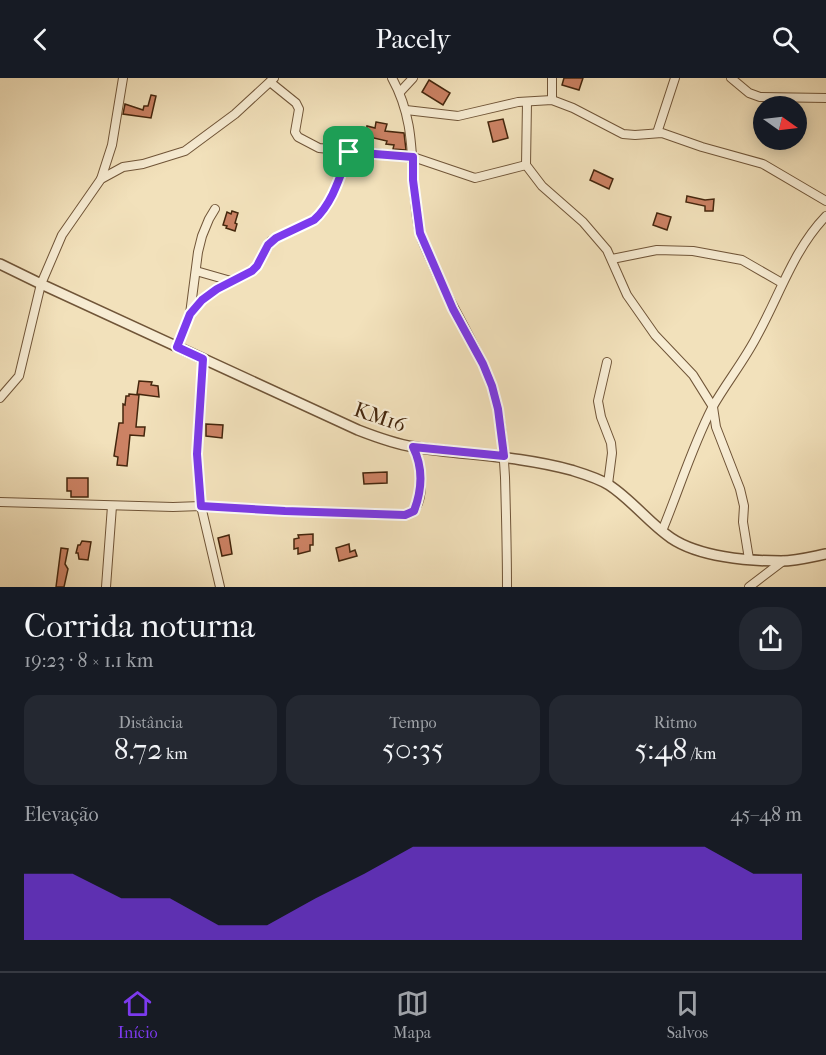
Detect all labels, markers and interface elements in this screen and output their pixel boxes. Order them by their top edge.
icon: back [24,23,57,56]
text: Pacely [376,23,450,55]
icon: search [769,23,802,56]
north arrow [753,96,807,150]
map controls [753,96,807,150]
pin [323,126,374,177]
icon: arrive [332,135,365,168]
street label: KM16 [351,397,410,437]
text: Corrida noturna [24,607,255,646]
button: share [739,607,802,670]
text: 19:23 · 8 × 1.1 km [24,649,153,672]
text: Distância [118,713,183,732]
text: Tempo [389,713,437,732]
text: Ritmo [654,713,697,732]
text: 8.72 [114,732,163,767]
text: 50:35 [382,732,444,767]
text: 5:48 [634,732,687,767]
text: km [163,744,188,763]
text: /km [687,744,716,763]
text: Elevação [24,803,99,826]
text: 45–48 m [731,803,802,826]
tab: Início [118,987,158,1042]
tab: Mapa [393,987,431,1042]
tab: Salvos [667,987,708,1042]

